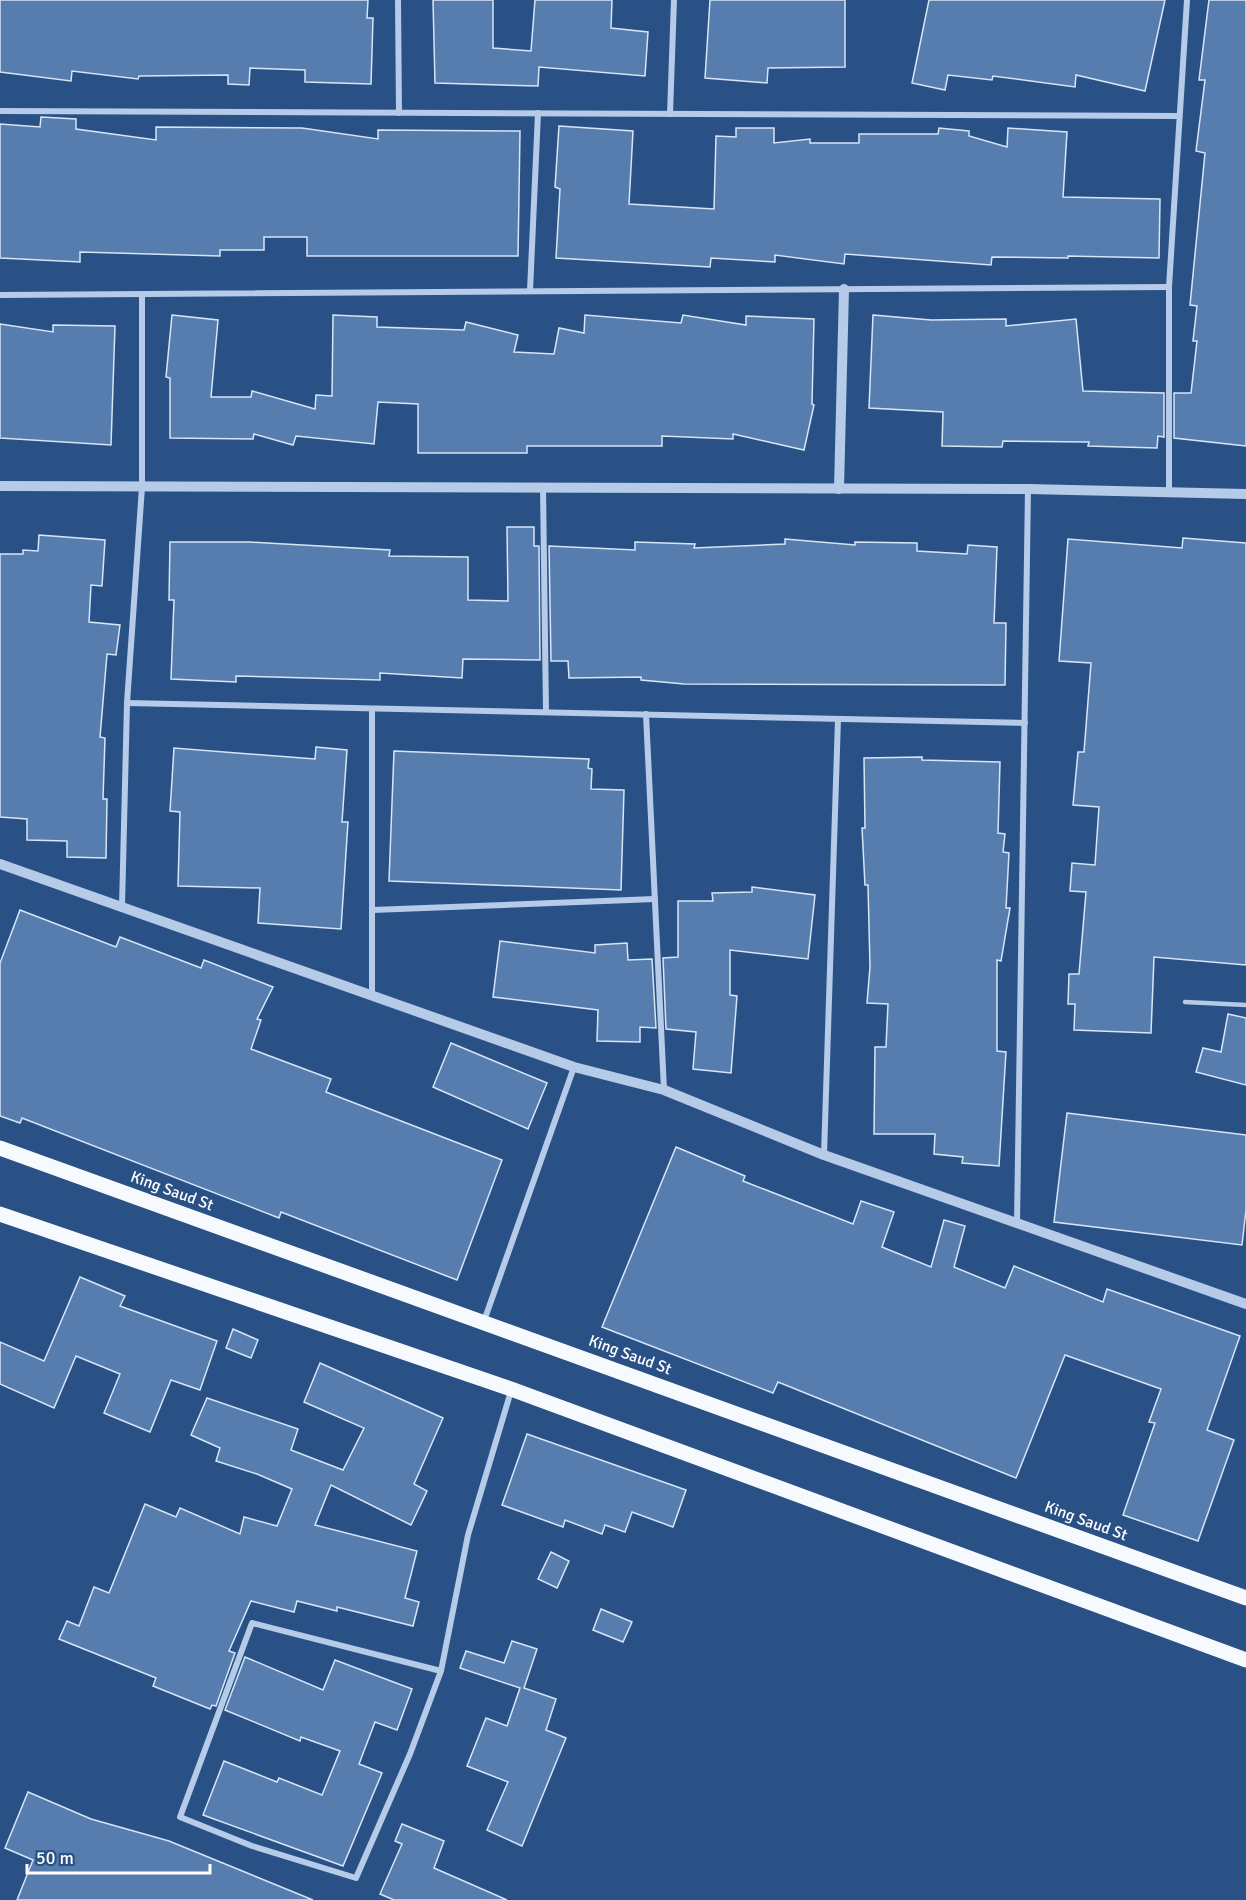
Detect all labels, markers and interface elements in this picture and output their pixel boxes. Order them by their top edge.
street label: King Saud St [128,1167,217,1215]
street label: King Saud St [586,1331,675,1379]
street label: King Saud St [1042,1497,1131,1545]
scale bar [27,1837,210,1875]
text: 50 m [36,1847,74,1869]

